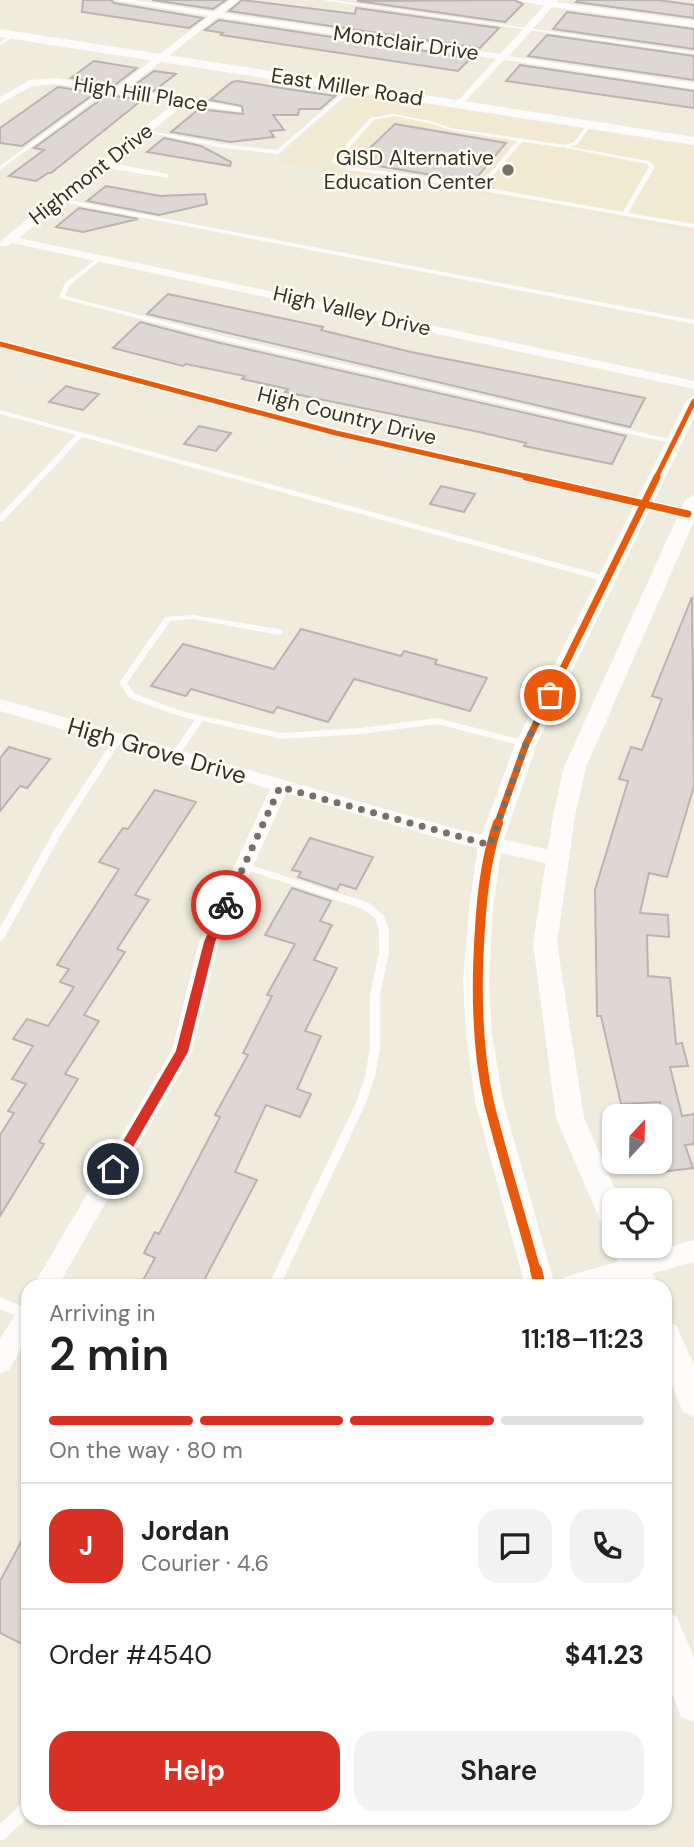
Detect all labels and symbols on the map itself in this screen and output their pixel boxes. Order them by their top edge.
street label: Montclair Drive [332,19,480,67]
street label: East Miller Road [269,61,425,113]
street label: High Hill Place [72,70,210,118]
street label: Highmont Drive [23,117,159,231]
place label: GISD Alternative Education Center [324,144,494,196]
marker: GISD Alternative Education Center [500,162,516,178]
street label: High Valley Drive [270,279,434,343]
street label: High Country Drive [255,380,439,452]
pin [520,665,580,725]
street label: High Grove Drive [64,710,250,791]
courier [191,870,261,940]
north arrow [602,1104,672,1174]
pin [83,1139,143,1199]

